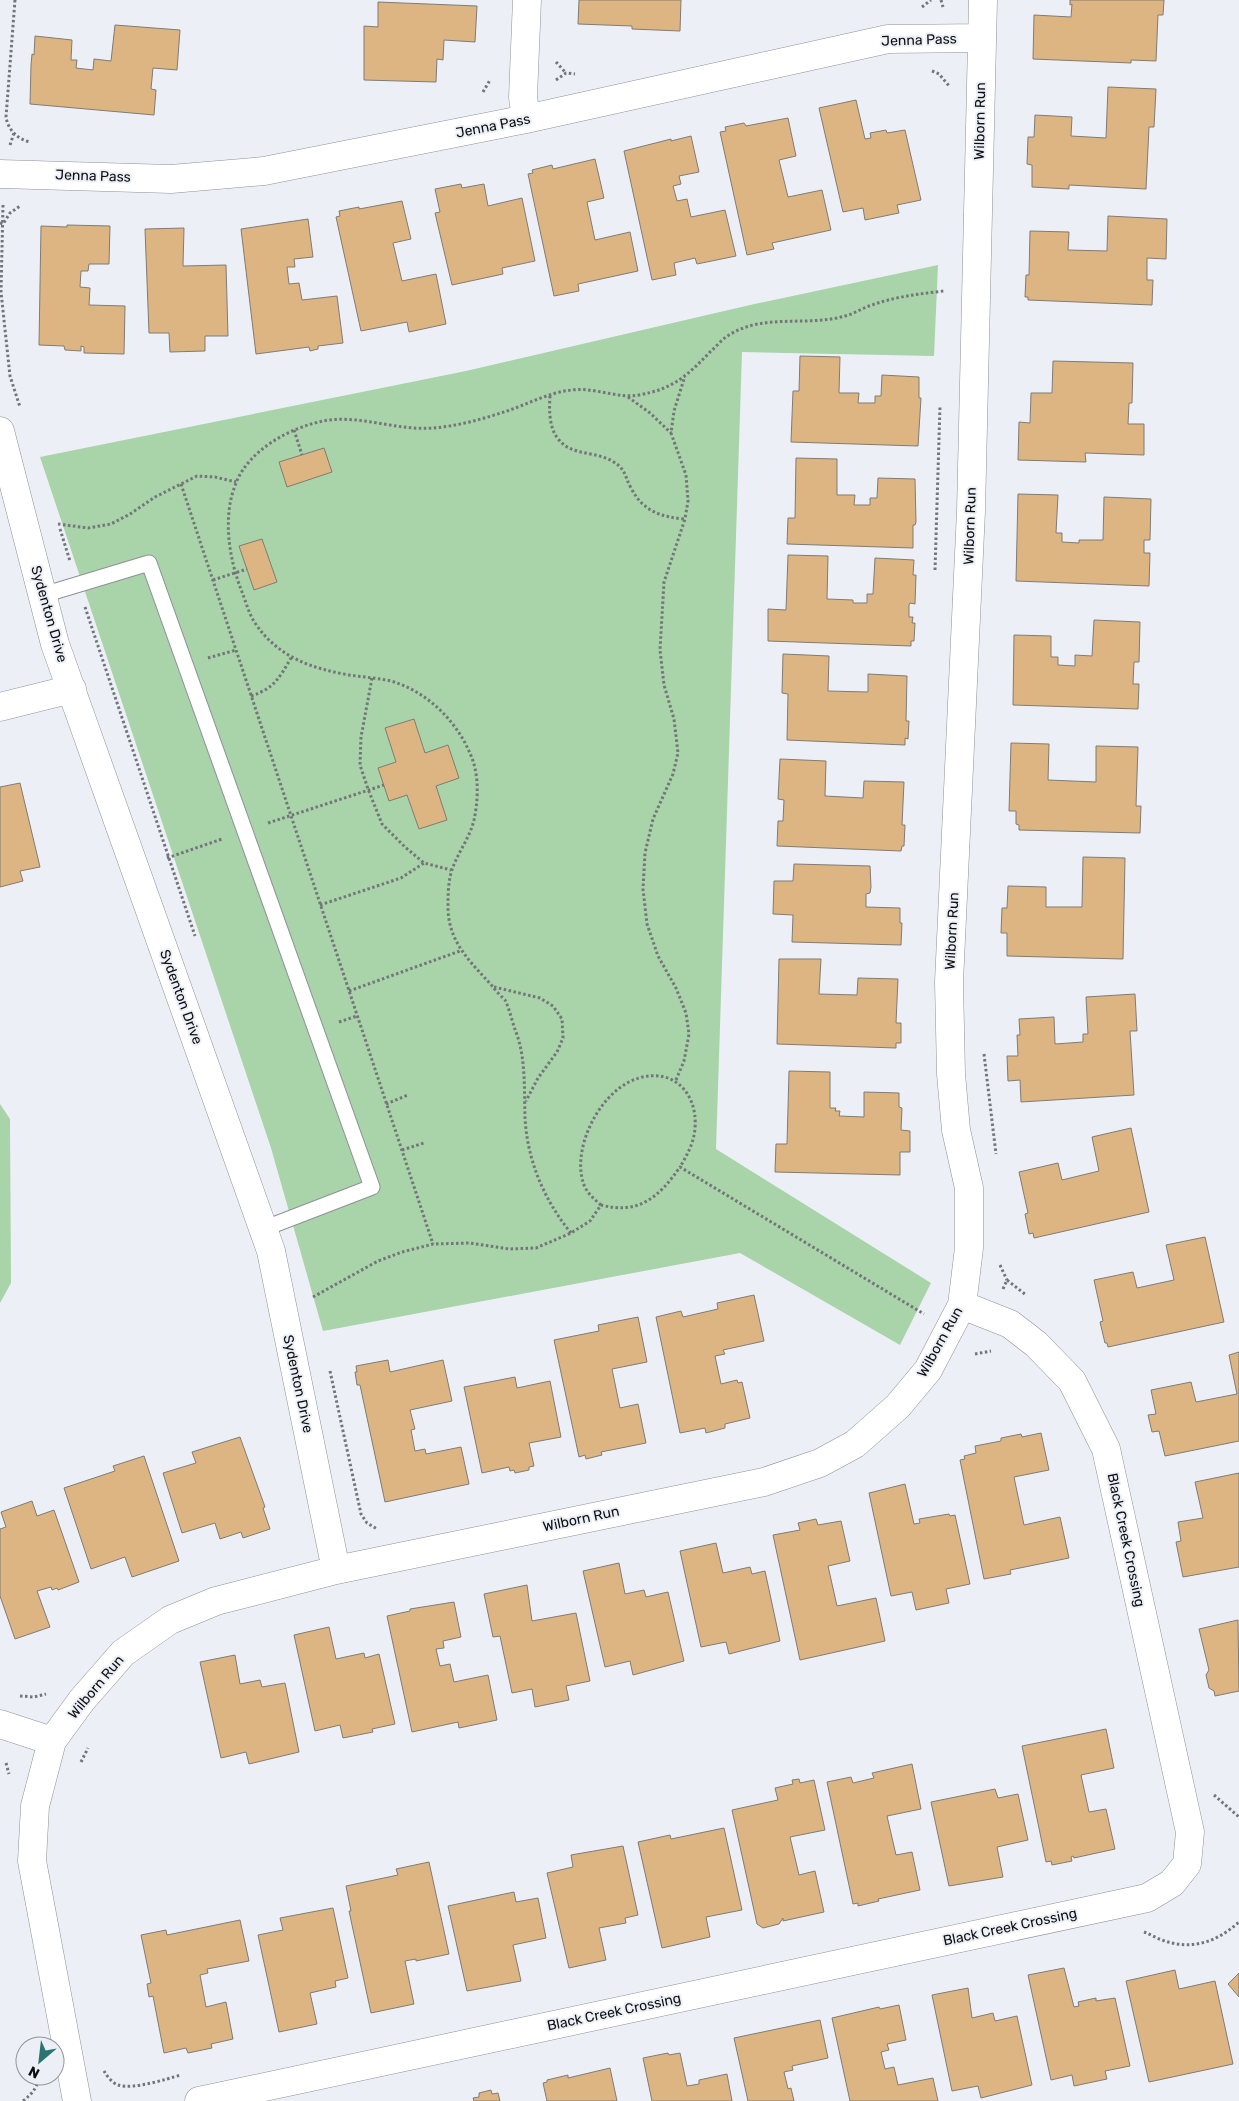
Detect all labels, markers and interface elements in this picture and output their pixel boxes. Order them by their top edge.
street label: Jenna Pass [881,30,957,50]
street label: Wilborn Run [971,82,989,160]
street label: Jenna Pass [454,110,532,142]
street label: Jenna Pass [55,166,131,186]
street label: Wilborn Run [960,487,980,565]
street label: Sydenton Drive [27,564,71,664]
street label: Wilborn Run [941,892,963,970]
street label: Sydenton Drive [156,947,206,1047]
street label: Wilborn Run [914,1304,966,1380]
street label: Sydenton Drive [279,1333,317,1435]
street label: Black Creek Crossing [1103,1471,1149,1609]
street label: Wilborn Run [541,1503,621,1535]
street label: Wilborn Run [65,1652,127,1722]
street label: Black Creek Crossing [941,1904,1079,1950]
street label: Black Creek Crossing [545,1989,683,2035]
north arrow [15,2036,65,2086]
text: N [26,2062,43,2082]

